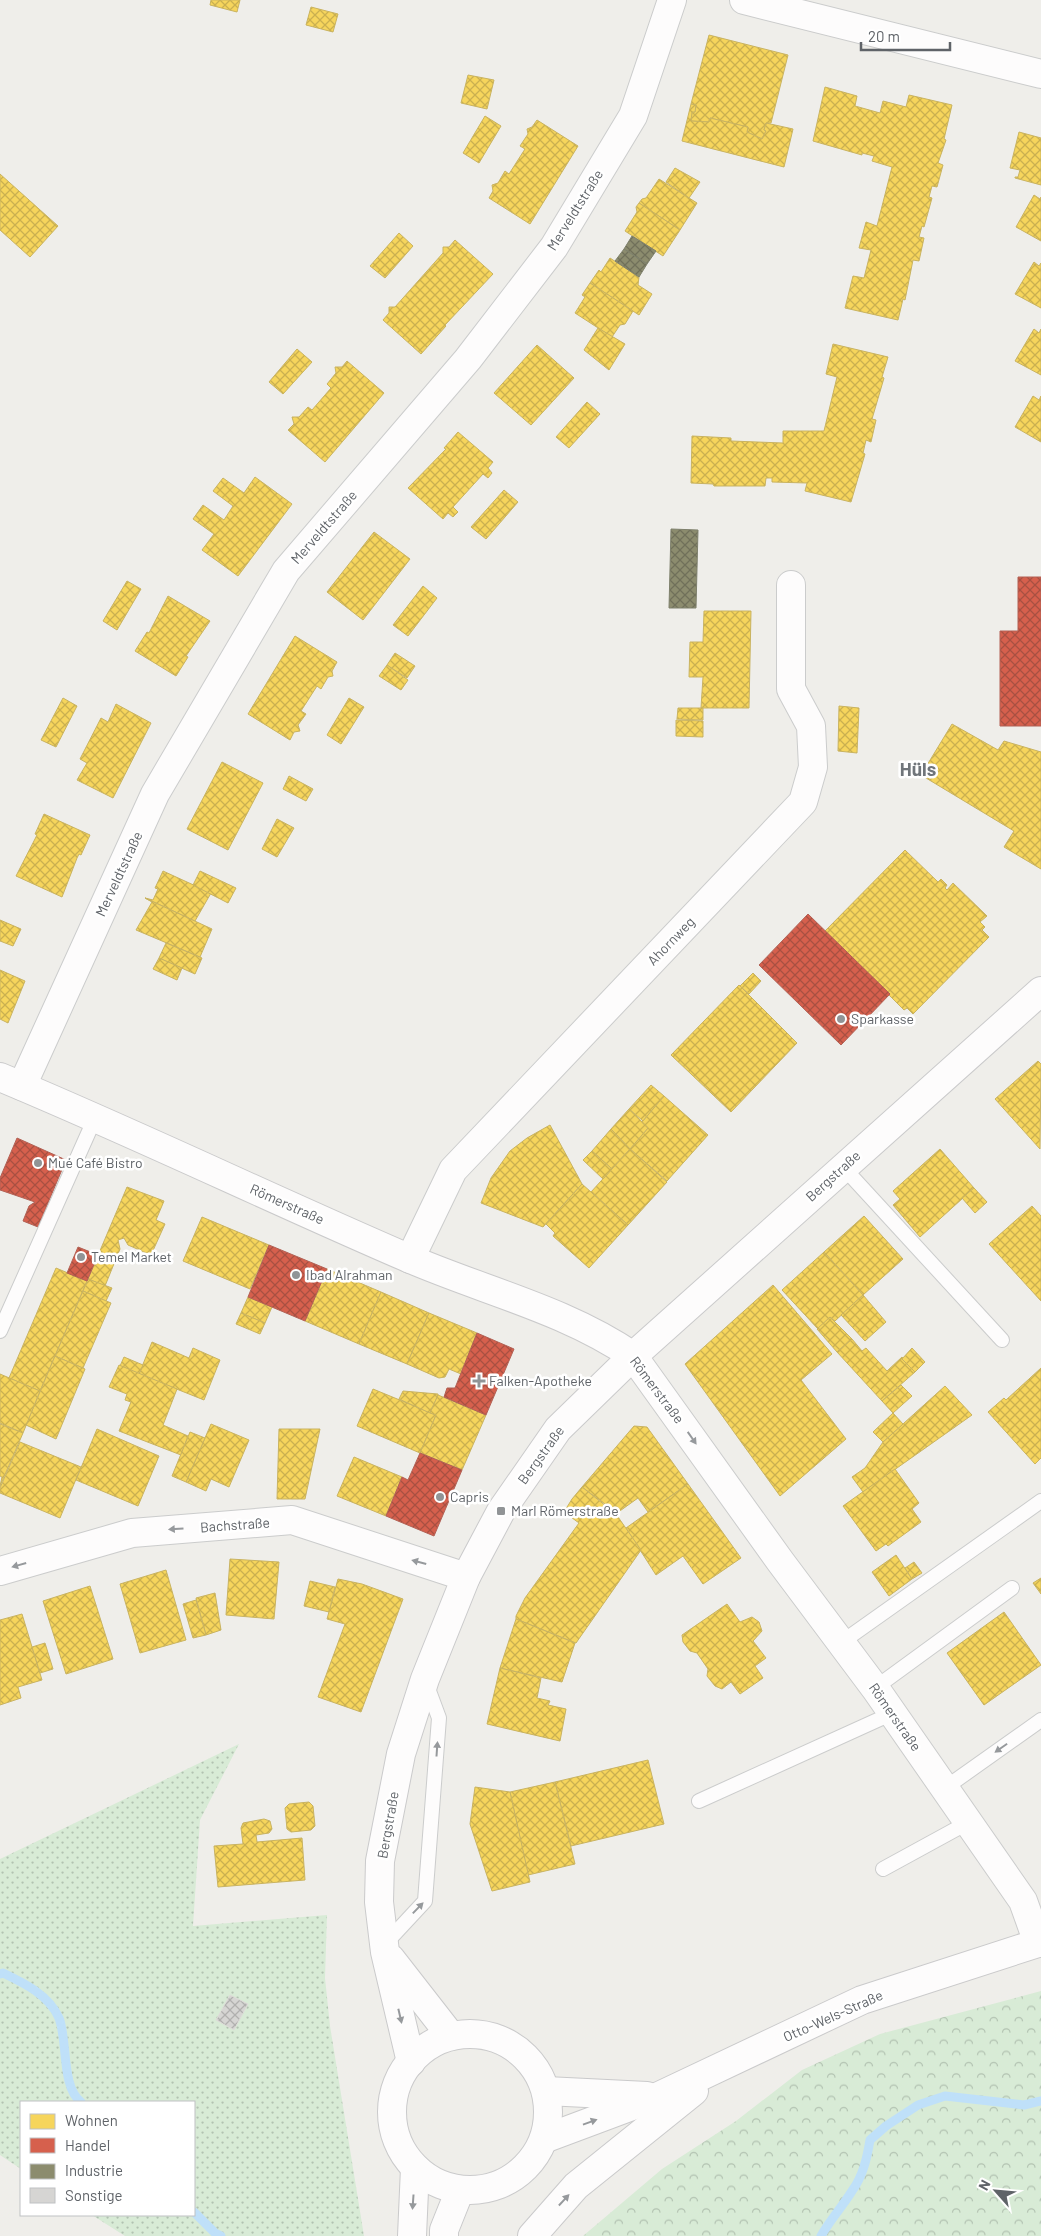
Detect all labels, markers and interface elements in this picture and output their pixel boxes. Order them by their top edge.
scale bar [861,20,950,52]
text: 20 m [868,27,900,45]
street label: Merveldtstraße [543,166,606,253]
street label: Merveldtstraße [287,486,360,567]
district label: Hüls [900,757,936,780]
street label: Merveldtstraße [91,828,146,919]
street label: Ahornweg [643,913,698,968]
place label: Sparkasse [851,1010,914,1027]
marker: Sparkasse [835,1013,847,1025]
street label: Bergstraße [802,1147,864,1205]
place label: Mué Café Bistro [48,1154,143,1171]
marker: Mué Café Bistro [32,1157,44,1169]
street label: Römerstraße [248,1180,327,1227]
place label: Temel Market [91,1248,172,1265]
marker: Temel Market [75,1251,87,1263]
place label: Ibad Alrahman [306,1266,393,1283]
marker: Ibad Alrahman [290,1269,302,1281]
street label: Römerstraße [627,1353,688,1426]
place label: Falken-Apotheke [489,1372,592,1389]
marker: Falken-Apotheke [473,1375,485,1387]
street label: Bergstraße [514,1422,567,1487]
one-way arrow [687,1431,697,1445]
place label: Capris [450,1488,489,1505]
marker: Capris [434,1491,446,1503]
place label: Marl Römerstraße [511,1502,619,1519]
marker: Marl Römerstraße [495,1505,507,1517]
street label: Bachstraße [199,1514,270,1535]
one-way arrow [168,1525,184,1533]
one-way arrow [412,1557,427,1565]
one-way arrow [11,1562,26,1570]
street label: Römerstraße [866,1679,925,1754]
one-way arrow [433,1740,441,1756]
one-way arrow [994,1743,1008,1753]
street label: Bergstraße [373,1790,402,1860]
one-way arrow [412,1902,424,1914]
street label: Otto-Wels-Straße [780,1986,885,2045]
one-way arrow [396,2009,404,2024]
legend [20,2101,195,2216]
text: Wohnen [65,2111,118,2129]
one-way arrow [582,2118,597,2125]
text: Handel [65,2136,110,2154]
text: Industrie [65,2161,123,2179]
north arrow [971,2166,1021,2216]
text: N [974,2177,994,2193]
text: Sonstige [65,2186,123,2204]
one-way arrow [409,2194,417,2210]
one-way arrow [558,2194,570,2206]

